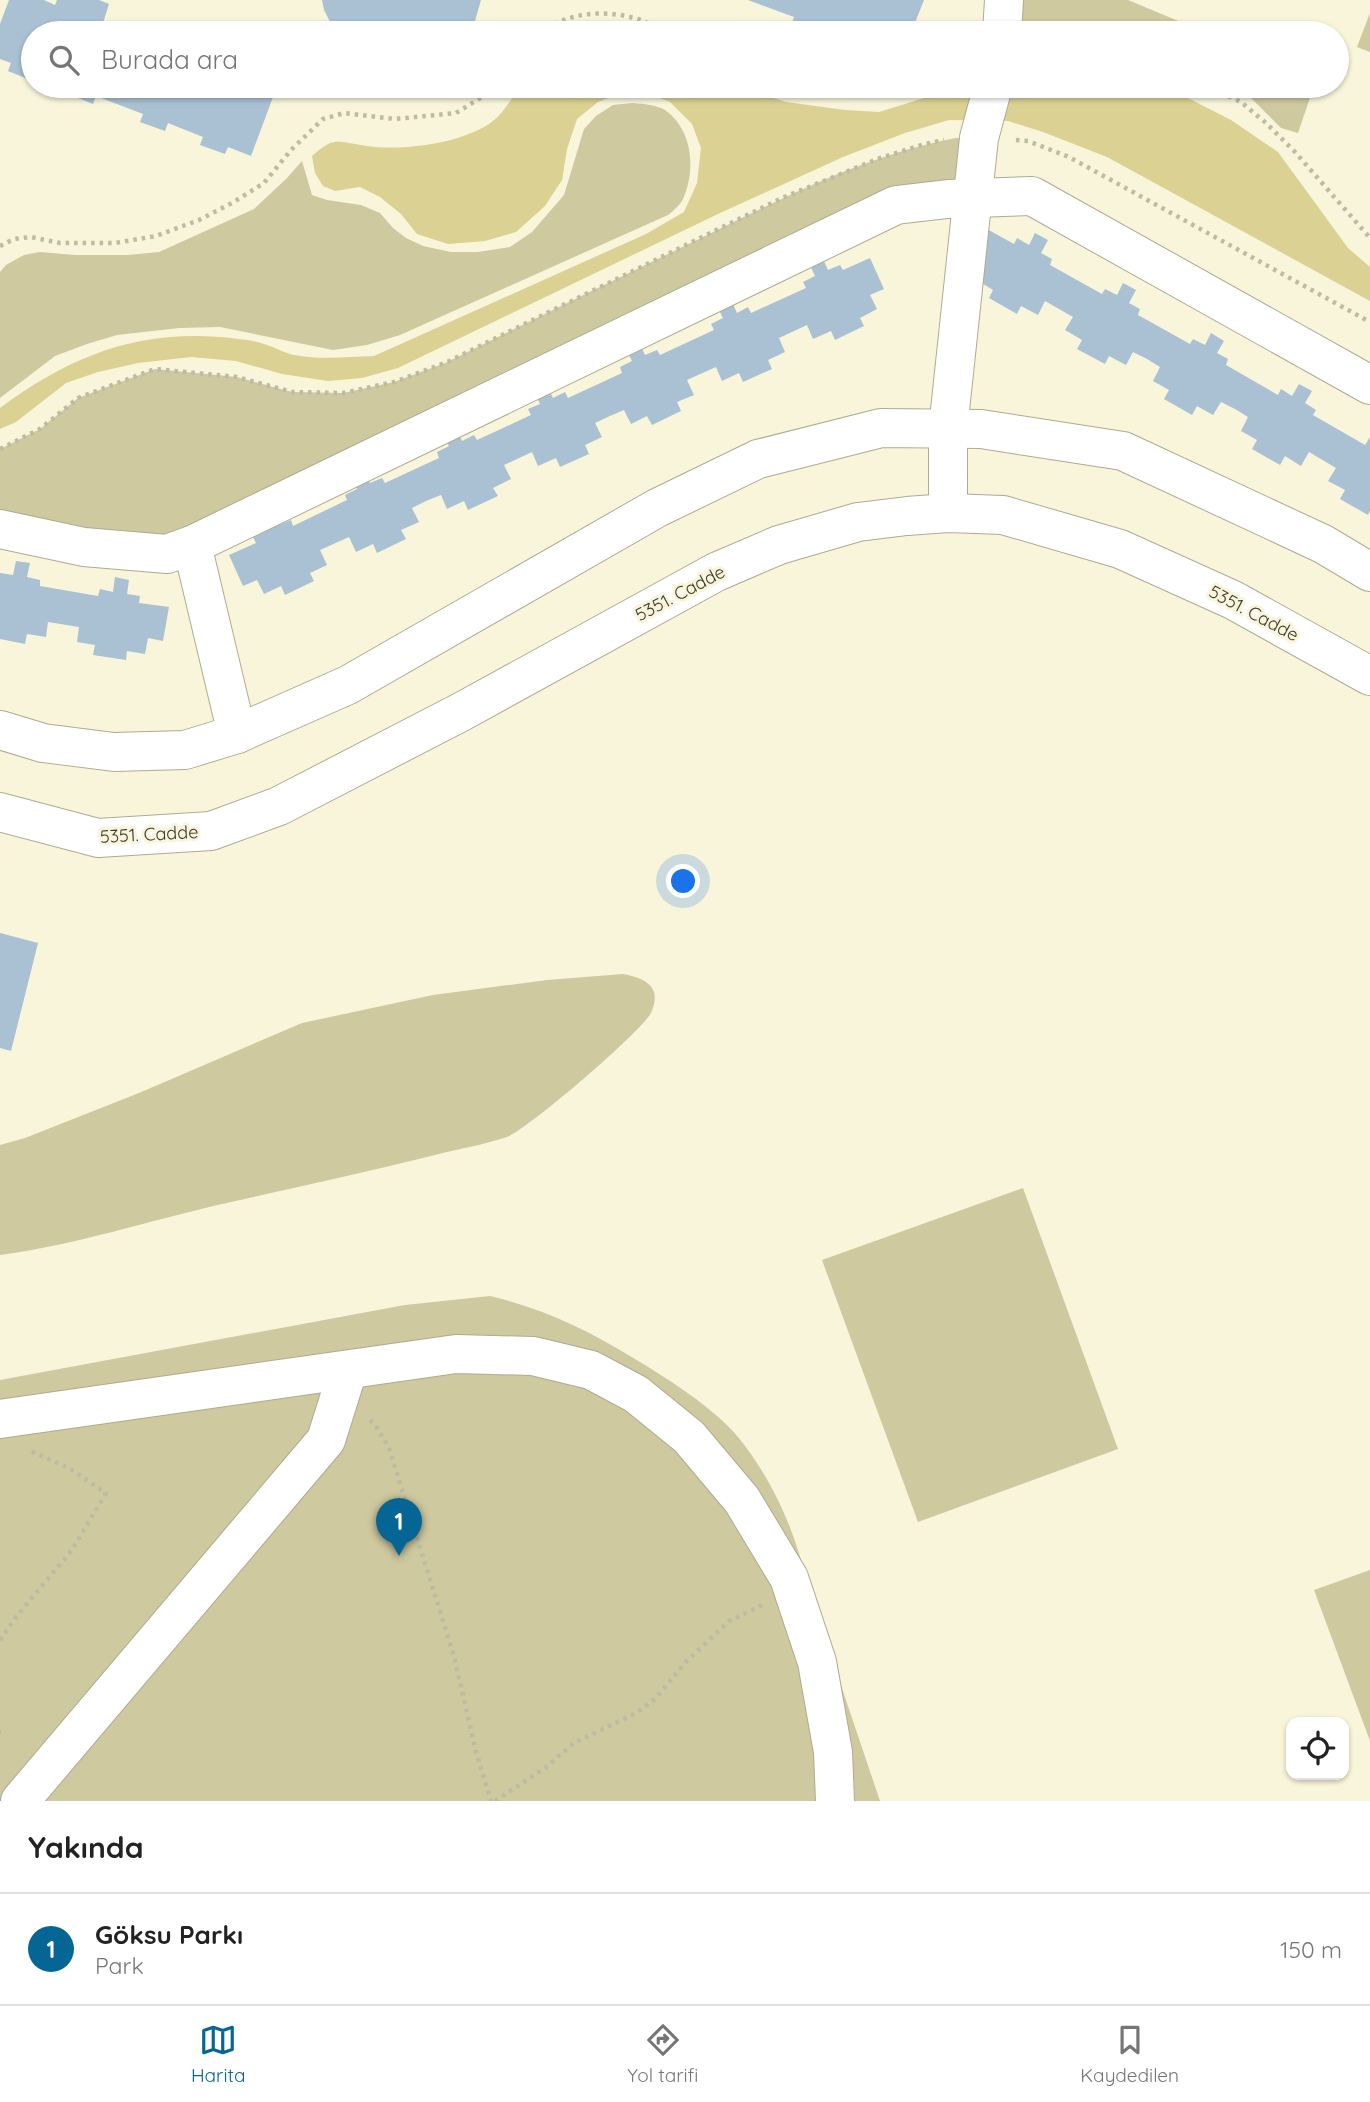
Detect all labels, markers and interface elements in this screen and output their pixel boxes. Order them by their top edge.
search box [21,21,1349,98]
icon: search [45,41,83,79]
text: Burada ara [101,43,238,76]
street label: 5351. Cadde [631,560,729,626]
street label: 5351. Cadde [1205,580,1303,646]
street label: 5351. Cadde [99,820,199,848]
your location [666,864,700,898]
pin: 1 [376,1498,422,1556]
map controls [1286,1717,1349,1780]
button: locate [1286,1717,1349,1780]
text: Yakında [28,1828,143,1866]
text: Göksu Parkı [95,1918,243,1951]
text: 1 [47,1935,55,1964]
text: 150 m [1280,1935,1342,1964]
text: Park [95,1951,144,1980]
tab: Harita [191,2021,245,2087]
tab: Yol tarifi [627,2021,698,2087]
tab: Kaydedilen [1080,2021,1179,2087]

